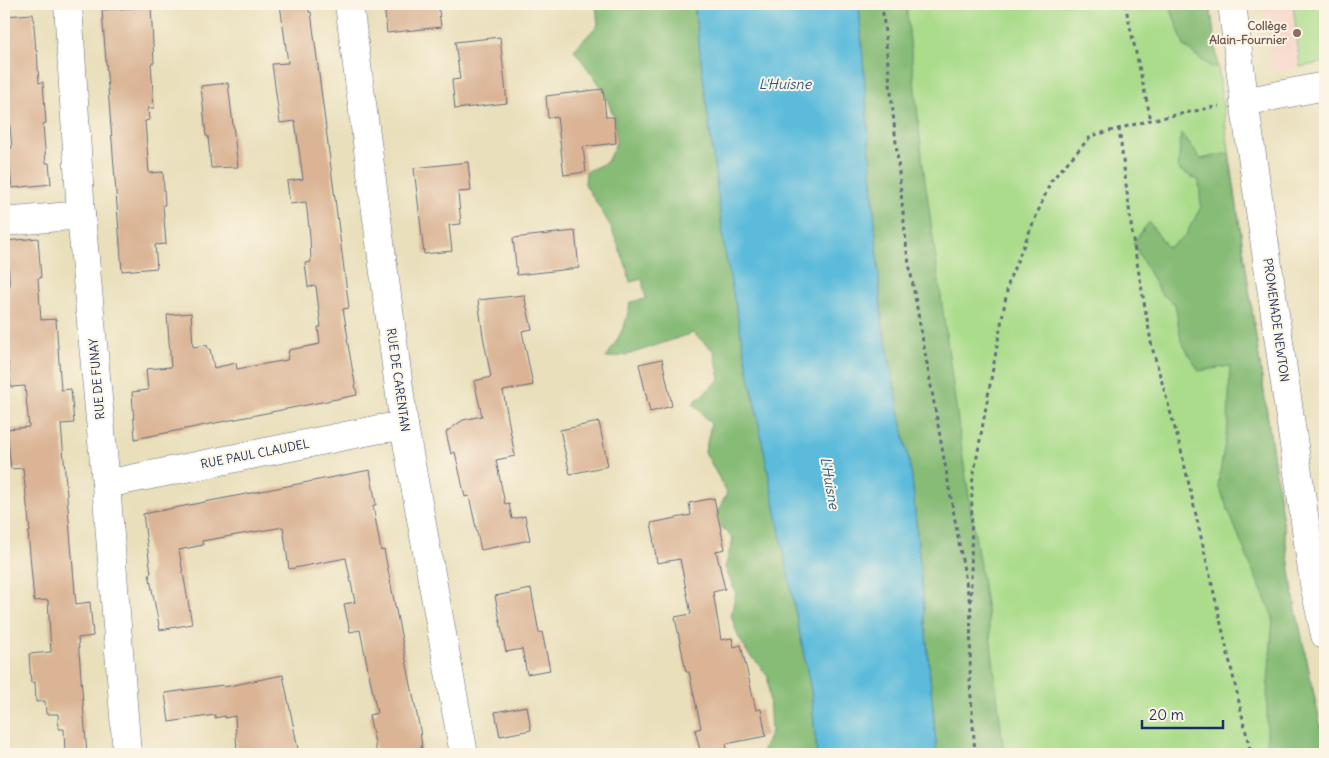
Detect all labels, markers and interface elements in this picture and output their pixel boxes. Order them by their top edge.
place label: Collège Alain-Fournier [1209,18,1288,47]
marker: Collège Alain-Fournier [1291,27,1303,39]
water label: L'Huisne [759,75,813,93]
street label: PROMENADE NEWTON [1260,257,1293,383]
street label: RUE DE CARENTAN [384,327,413,433]
street label: RUE DE FUNAY [85,338,108,420]
street label: RUE PAUL CLAUDEL [199,436,311,471]
water label: L'Huisne [817,456,844,512]
scale bar [1142,698,1223,730]
text: 20 m [1149,705,1184,724]

